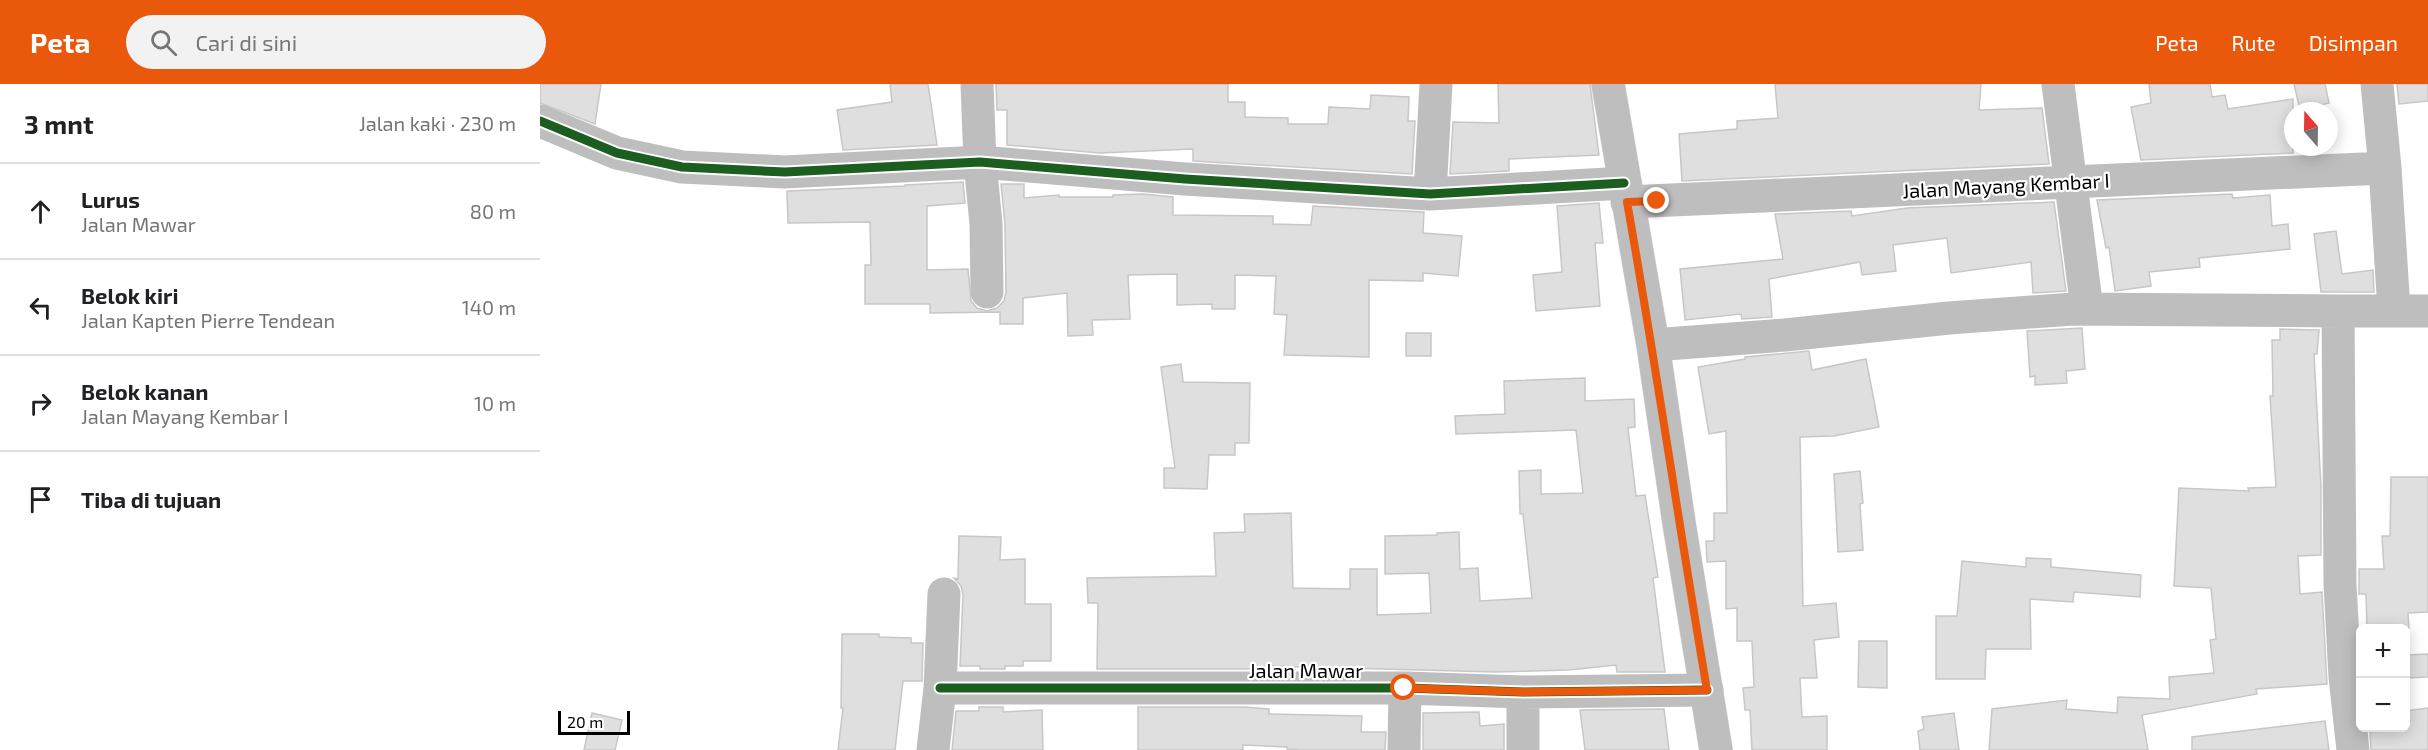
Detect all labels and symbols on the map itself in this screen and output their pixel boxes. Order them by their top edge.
north arrow [2284,102,2338,156]
street label: Jalan Mayang Kembar I [1902,168,2110,202]
route end [1643,187,1669,213]
street label: Jalan Mawar [1249,658,1363,682]
route start [1390,674,1416,700]
scale bar [558,708,630,736]

